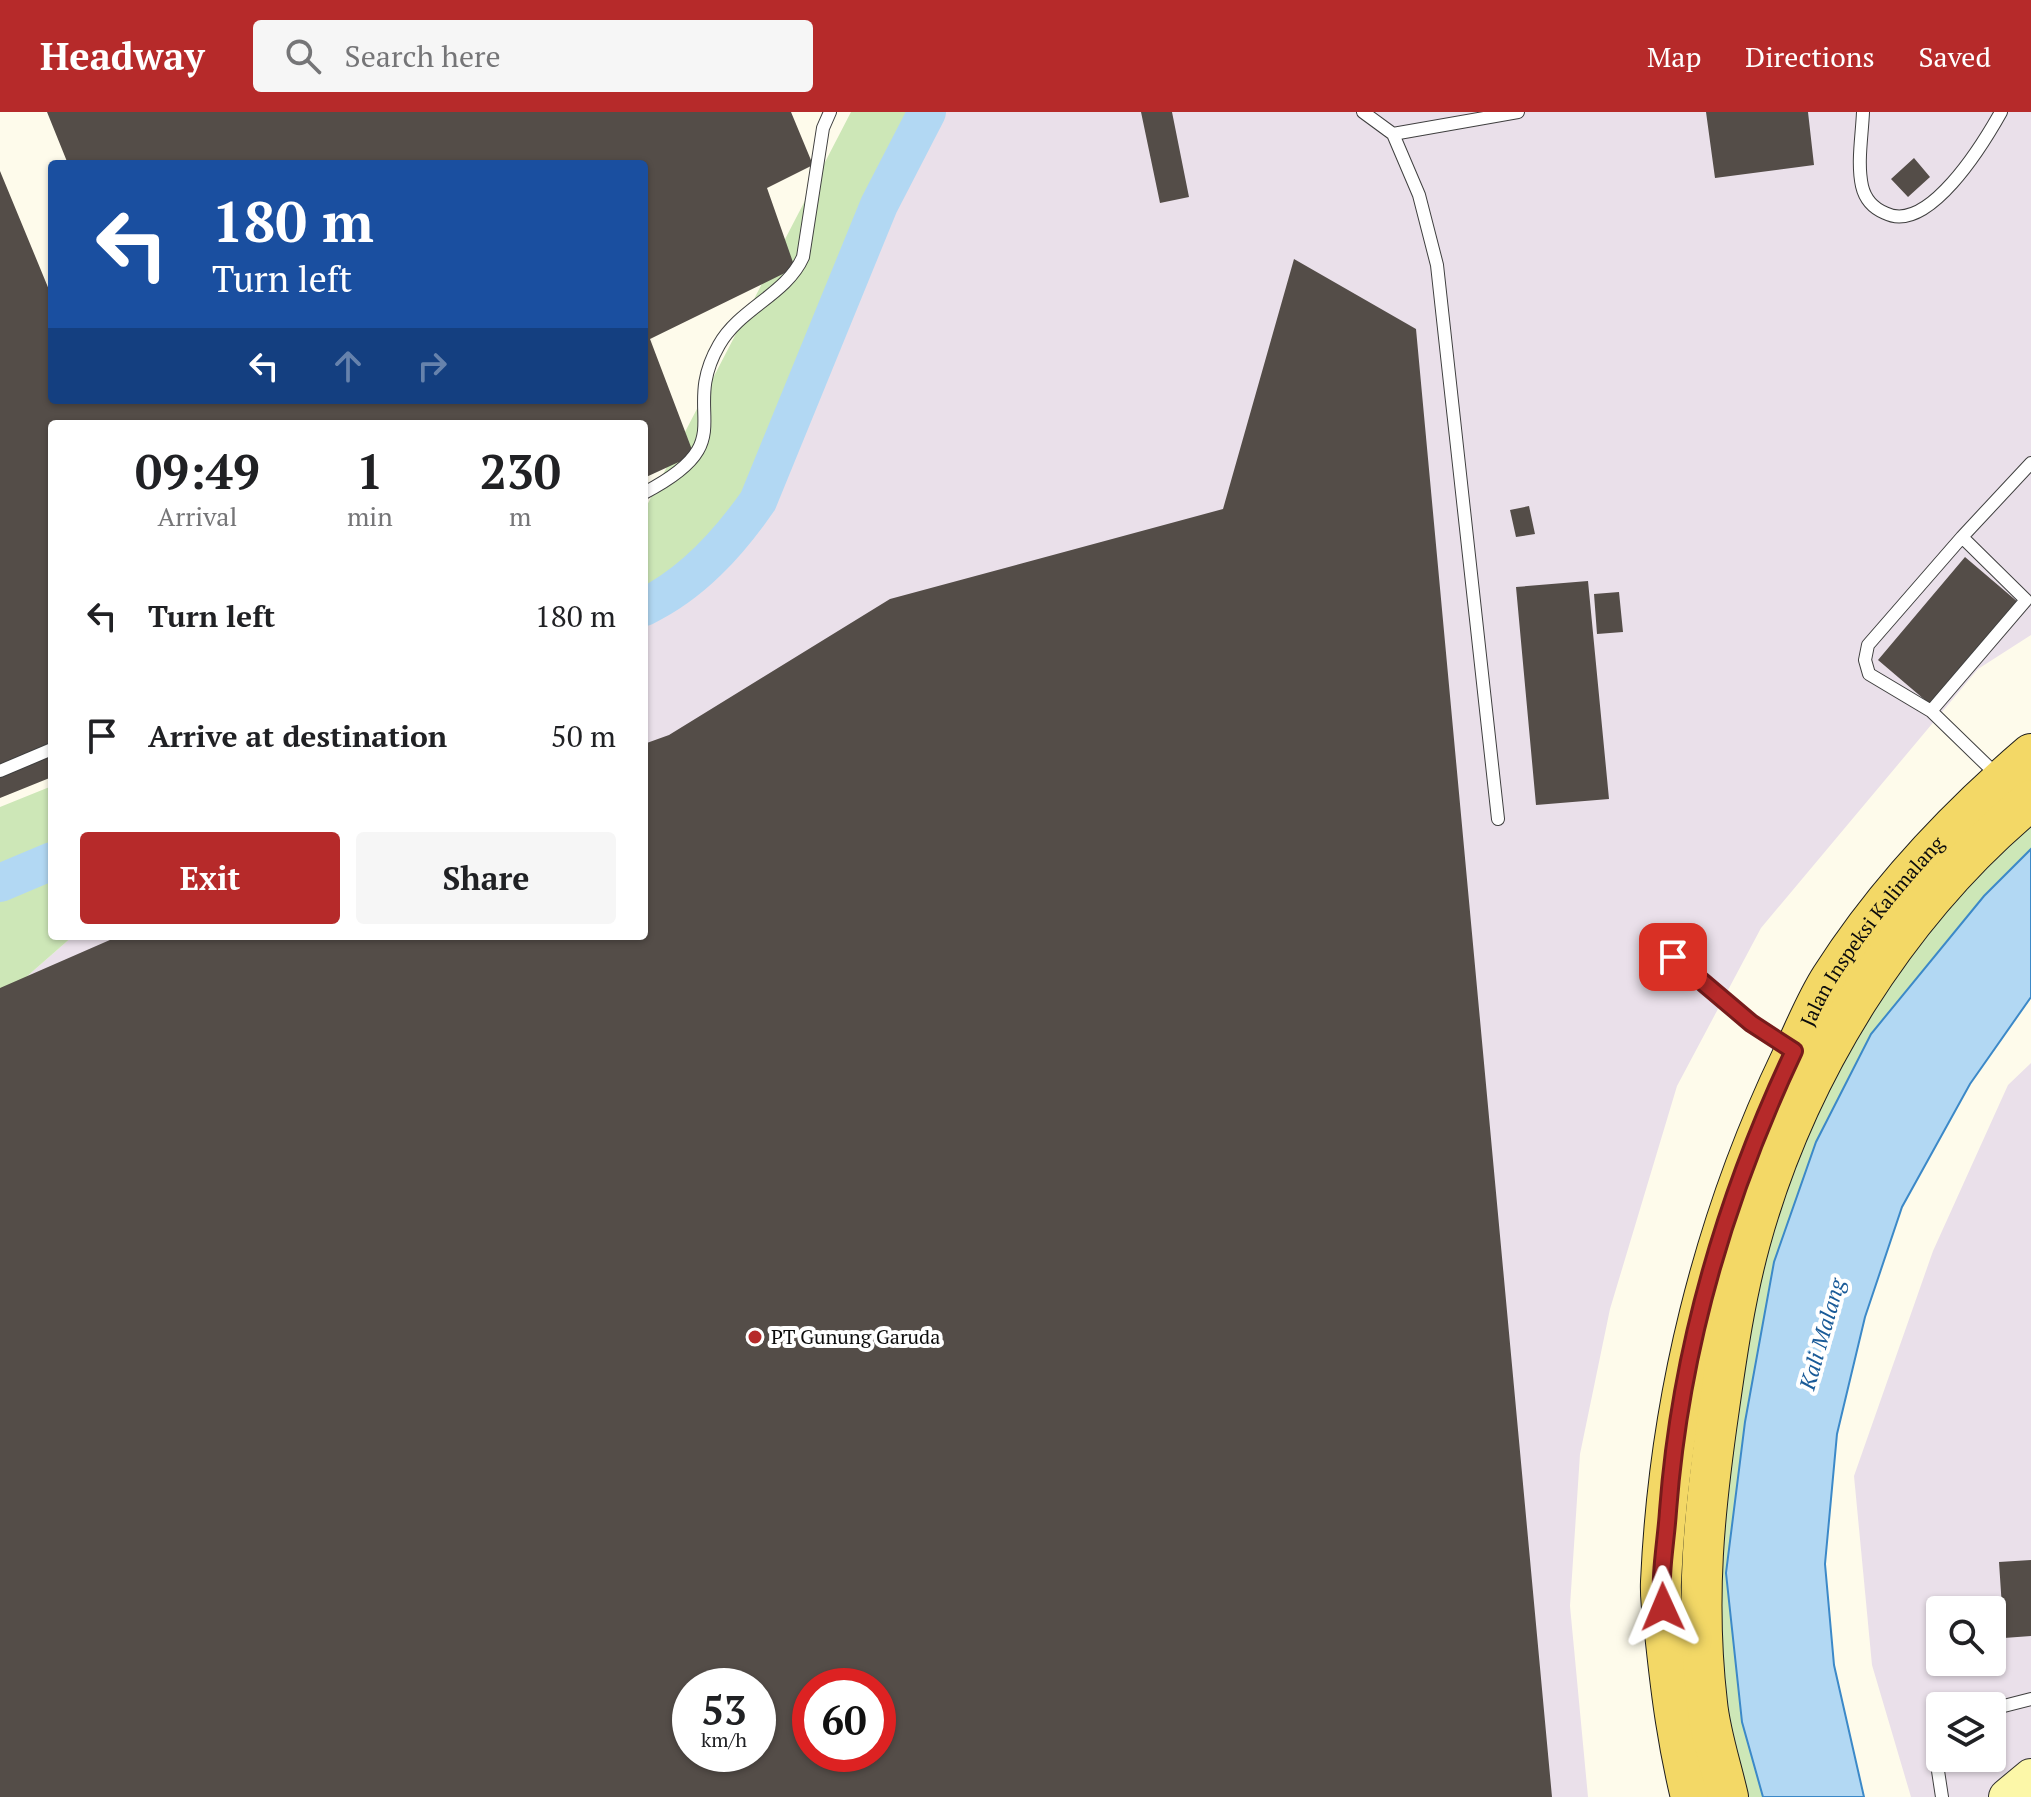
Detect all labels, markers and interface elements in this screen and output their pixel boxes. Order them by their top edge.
search box [253,20,813,92]
text: Headway [40,31,205,81]
icon: search [281,34,325,78]
text: Search here [345,36,501,76]
text: Map [1647,38,1701,75]
text: Directions [1745,38,1875,75]
text: Saved [1919,38,1991,75]
text: 180 m [212,184,374,258]
icon: left [80,192,184,296]
text: Turn left [212,255,352,302]
icon: left [242,344,286,388]
icon: ahead [326,344,370,388]
icon: right [410,344,454,388]
text: 09:49 [135,439,260,503]
text: 1 [356,439,383,503]
text: 230 [480,439,561,503]
text: Arrival [158,499,237,533]
text: min [347,499,393,533]
text: m [509,499,532,533]
icon: left [80,594,124,638]
text: Turn left [148,596,275,636]
text: 180 m [535,596,616,636]
icon: arrive [80,714,124,758]
text: Arrive at destination [148,716,447,756]
text: 50 m [551,716,616,756]
street label: Jalan Inspeksi Kalimalang [1794,830,1950,1031]
button: Exit [80,832,340,924]
button: Share [356,832,616,924]
pin [1639,923,1707,991]
icon: arrive [1651,935,1695,979]
water label: Kali Malang [1792,1274,1852,1394]
place label: PT Gunung Garuda [771,1323,940,1350]
marker: PT Gunung Garuda [746,1328,764,1346]
position arrow [1621,1565,1705,1649]
map controls [1926,1596,2006,1772]
button: search [1926,1596,2006,1676]
speed limit sign: 60 [792,1668,896,1772]
text: 53 [701,1683,747,1736]
button: layers [1926,1692,2006,1772]
text: km/h [701,1726,747,1753]

